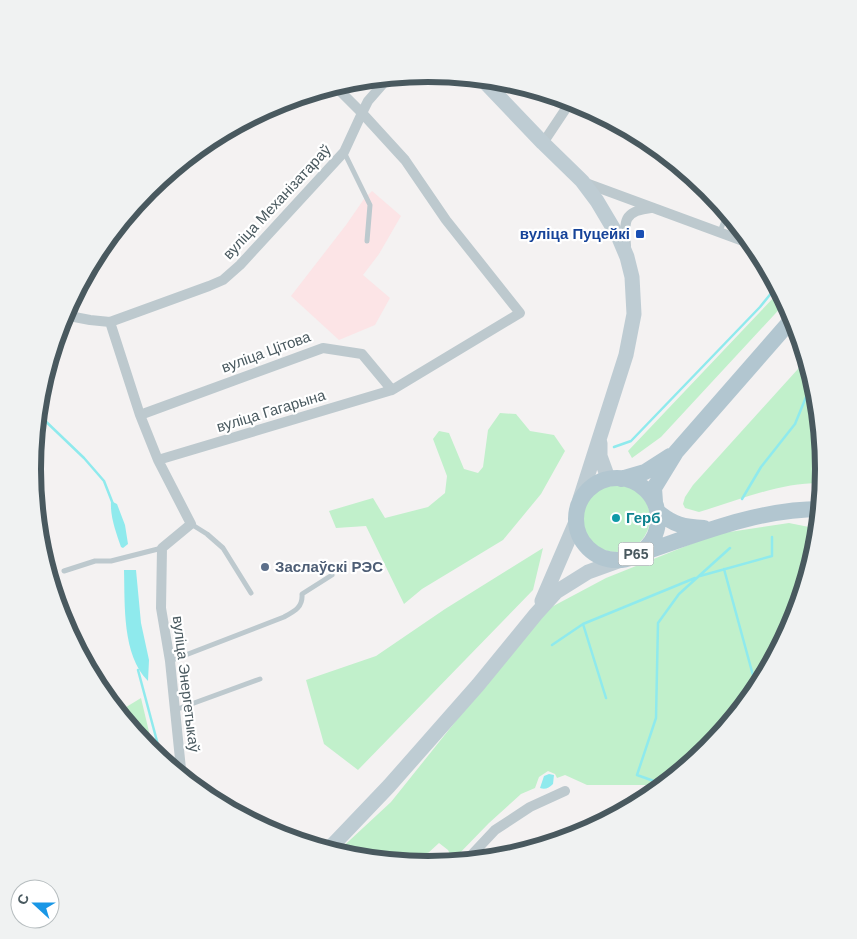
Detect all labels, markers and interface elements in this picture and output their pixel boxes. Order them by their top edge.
street label: вуліца Механізатараў [219,141,334,262]
place label: вуліца Пуцейкі [520,225,630,242]
marker: вуліца Пуцейкі [634,228,646,240]
street label: вуліца Цітова [219,327,313,376]
street label: вуліца Гагарына [214,386,328,435]
place label: Герб [626,509,661,526]
marker: Герб [610,512,622,524]
road number: Р65 [618,542,654,566]
place label: Заслаўскі РЭС [275,558,383,575]
marker: Заслаўскі РЭС [259,561,271,573]
street label: вуліца Энергетыкаў [170,615,203,754]
north arrow [10,879,60,929]
text: С [14,892,32,907]

